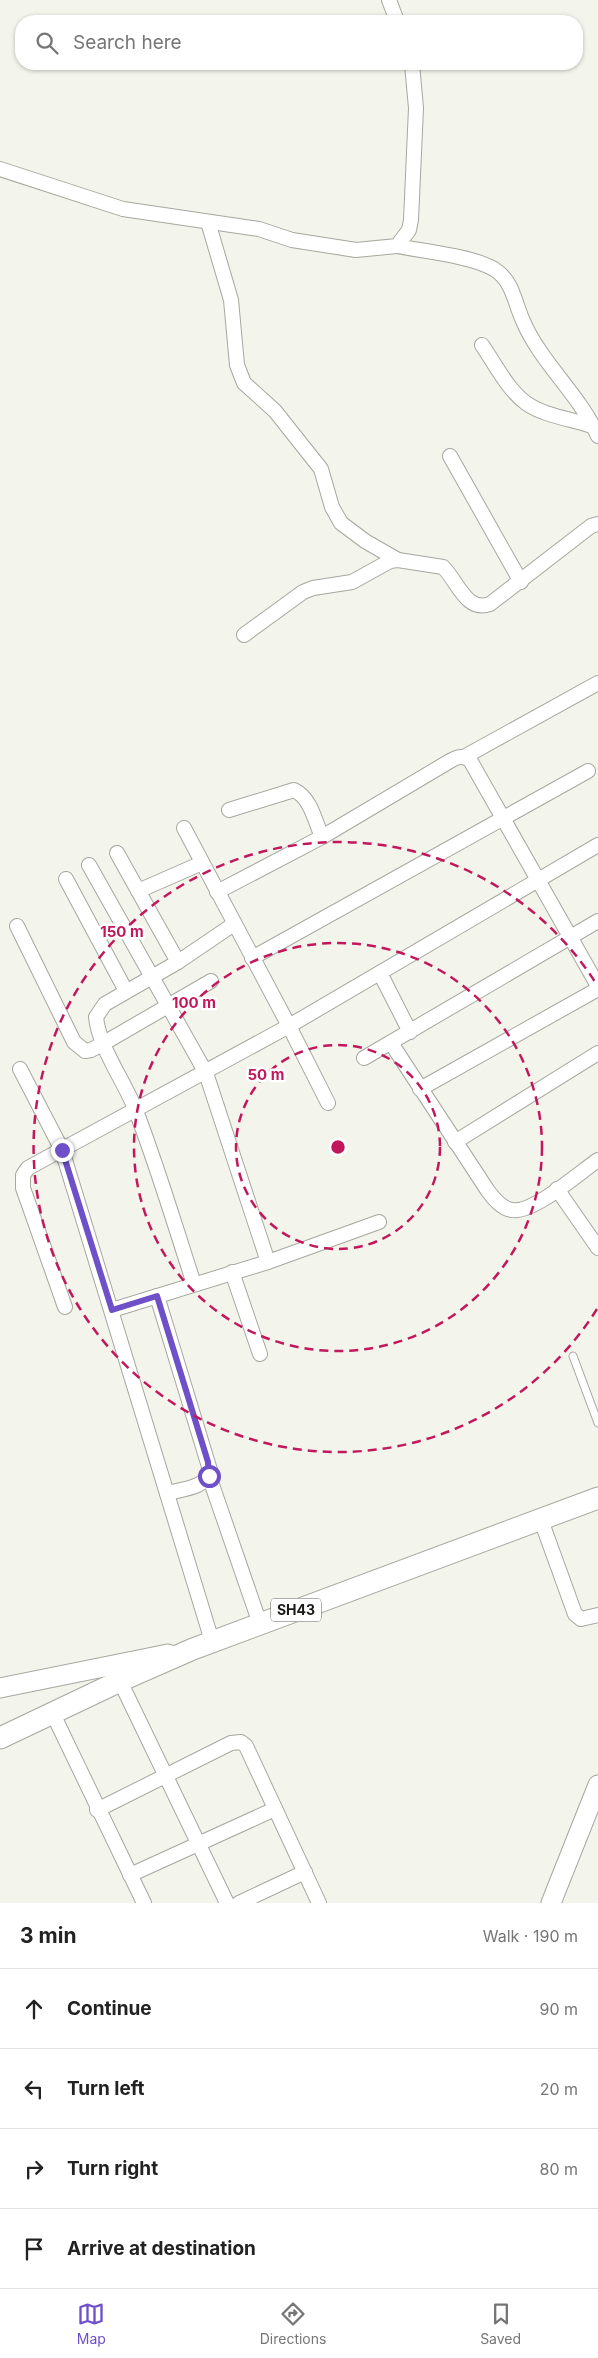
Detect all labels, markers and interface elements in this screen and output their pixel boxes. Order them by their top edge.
search box [15,15,583,70]
icon: search [33,29,61,57]
text: Search here [73,31,182,54]
text: 150 m [100,922,144,941]
text: 100 m [172,993,216,1012]
text: 50 m [248,1065,284,1084]
centre of rings [329,1138,347,1156]
route end [51,1139,74,1162]
route start [198,1465,221,1488]
road number: SH43 [271,1598,321,1622]
text: 3 min [20,1923,76,1948]
text: Walk · 190 m [483,1926,578,1946]
icon: ahead [20,1995,48,2023]
text: Continue [67,1997,152,2020]
text: 90 m [539,1999,578,2019]
icon: left [20,2075,48,2103]
text: Turn left [67,2077,145,2100]
text: 20 m [540,2079,578,2099]
icon: right [20,2155,48,2183]
text: Turn right [67,2157,158,2180]
text: 80 m [539,2159,578,2179]
icon: arrive [20,2235,48,2263]
text: Arrive at destination [67,2237,256,2260]
tab: Map [77,2300,106,2347]
tab: Directions [260,2300,326,2347]
tab: Saved [480,2300,521,2347]

